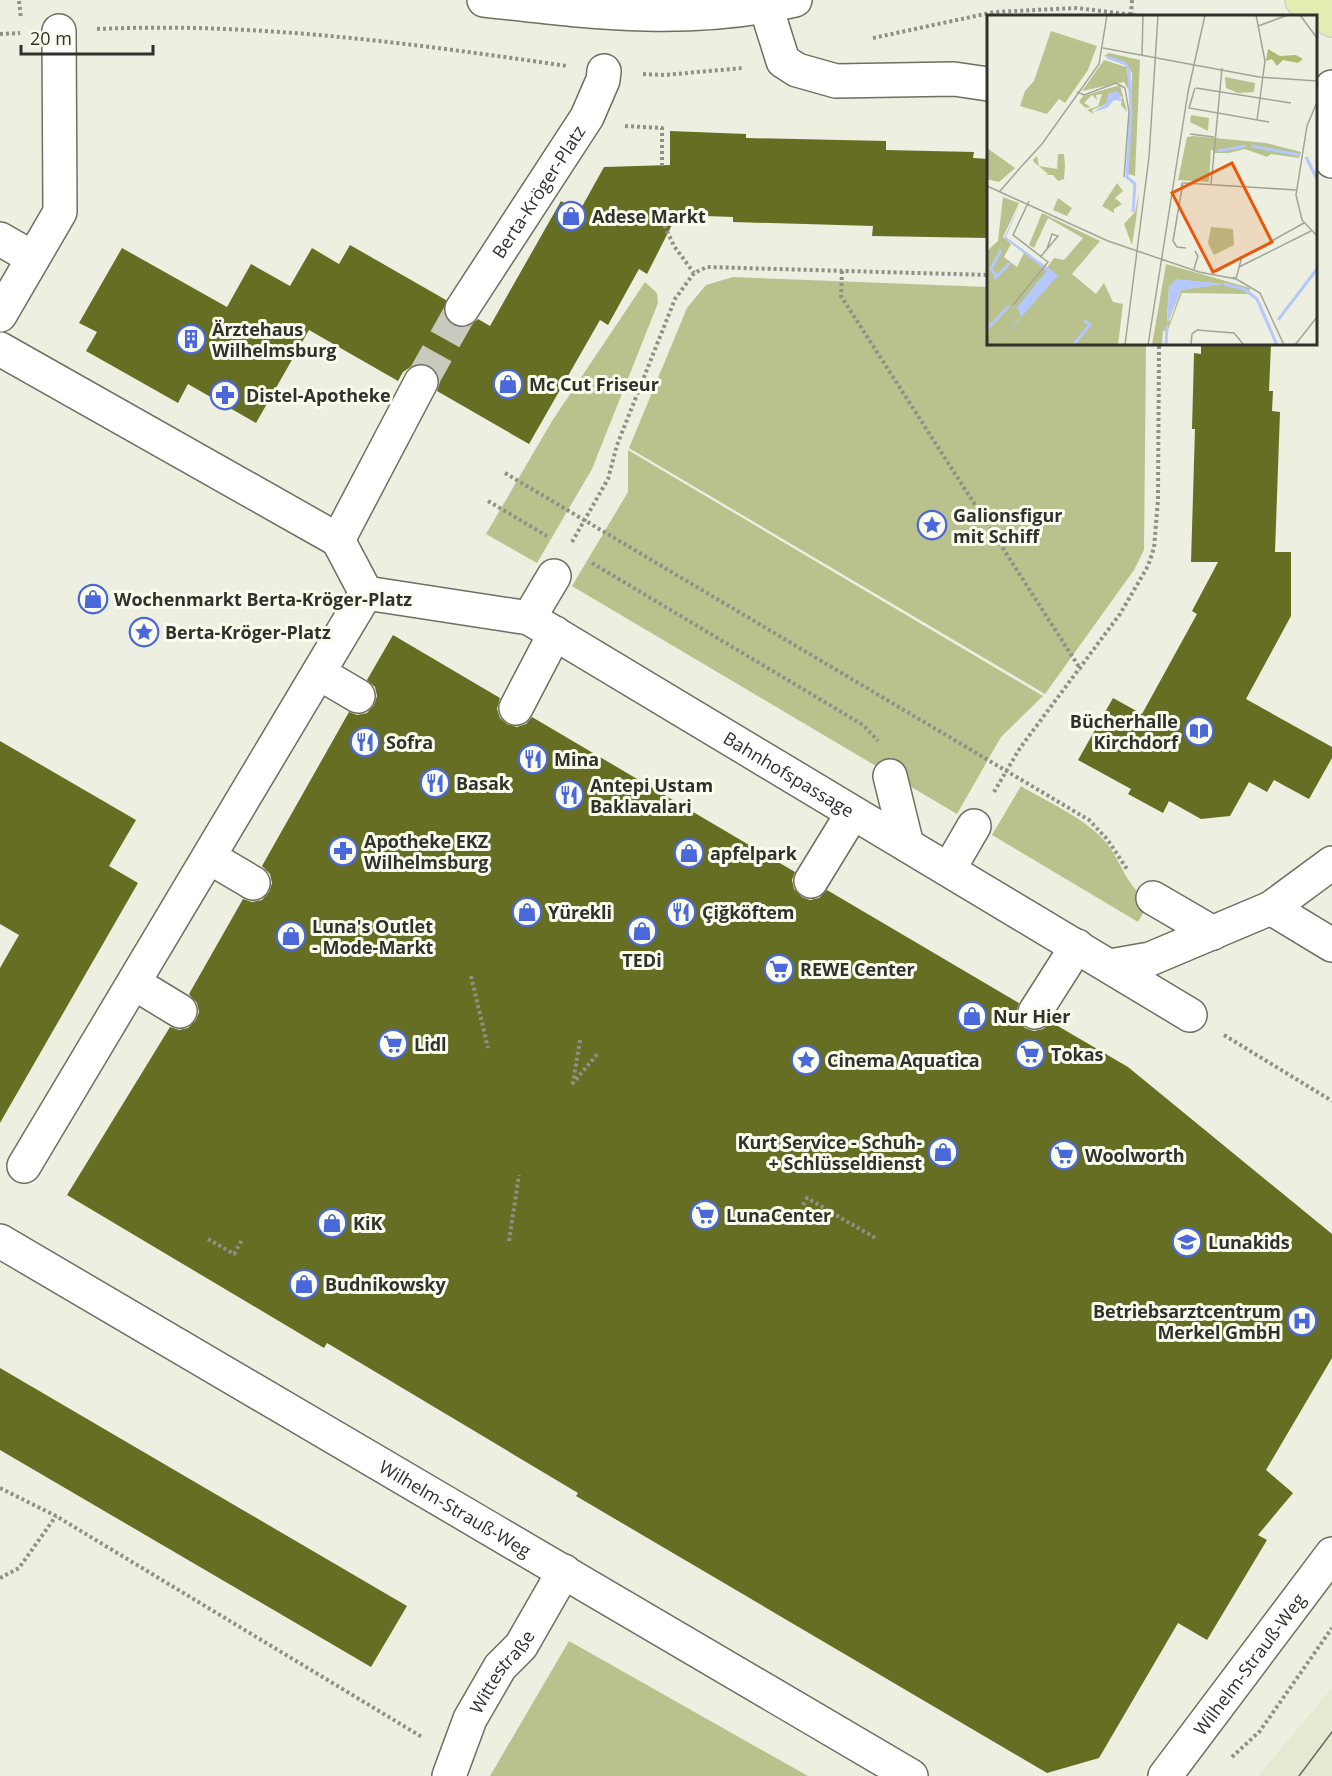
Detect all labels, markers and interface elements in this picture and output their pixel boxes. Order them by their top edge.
inset map [987,15,1317,345]
scale bar [21,18,153,56]
text: 20 m [30,26,72,50]
street label: Berta-Kröger-Platz [486,121,590,263]
shop icon: Adese Markt [555,200,587,232]
place label: Adese Markt [592,204,706,228]
place label: Ärztehaus Wilhelmsburg [212,317,337,362]
building icon: Ärztehaus Wilhelmsburg [175,323,207,355]
shop icon: Mc Cut Friseur [492,368,524,400]
place label: Mc Cut Friseur [529,372,659,396]
pharmacy icon: Distel-Apotheke [209,379,241,411]
place label: Distel-Apotheke [246,383,391,407]
place label: Galionsfigur mit Schiff [953,503,1062,548]
place icon: Galionsfigur mit Schiff [916,509,948,541]
shop icon: Wochenmarkt Berta-Kröger-Platz [77,583,109,615]
place label: Wochenmarkt Berta-Kröger-Platz [114,587,412,611]
place icon: Berta-Kröger-Platz [128,616,160,648]
place label: Berta-Kröger-Platz [165,620,331,644]
place label: Bücherhalle Kirchdorf [1070,709,1179,754]
library icon: Bücherhalle Kirchdorf [1183,715,1215,747]
restaurant icon: Sofra [349,726,381,758]
street label: Bahnhofspassage [719,726,859,823]
place label: Sofra [386,730,433,754]
restaurant icon: Mina [517,743,549,775]
place label: Mina [554,747,599,771]
restaurant icon: Basak [419,767,451,799]
place label: Basak [456,771,511,795]
place label: Antepi Ustam Baklavalari [590,773,713,818]
restaurant icon: Antepi Ustam Baklavalari [553,779,585,811]
place label: Apotheke EKZ Wilhelmsburg [364,829,489,874]
pharmacy icon: Apotheke EKZ Wilhelmsburg [327,835,359,867]
shop icon: apfelpark [673,837,705,869]
place label: apfelpark [710,841,798,865]
shop icon: Yürekli [511,896,543,928]
restaurant icon: Çiğköftem [665,896,697,928]
place label: Yürekli [548,900,612,924]
place label: Çiğköftem [702,900,795,924]
place label: Luna's Outlet - Mode-Markt [312,914,434,959]
shop icon: TEDi [626,915,658,947]
shop icon: Luna's Outlet - Mode-Markt [275,920,307,952]
place label: TEDi [622,948,662,972]
supermarket icon: REWE Center [763,953,795,985]
place label: REWE Center [800,957,915,981]
shop icon: Nur Hier [956,1000,988,1032]
place label: Nur Hier [993,1004,1070,1028]
supermarket icon: Lidl [377,1028,409,1060]
place label: Lidl [414,1032,447,1056]
supermarket icon: Tokas [1014,1038,1046,1070]
place label: Tokas [1051,1042,1104,1066]
place icon: Cinema Aquatica [790,1044,822,1076]
place label: Cinema Aquatica [827,1048,980,1072]
place label: Kurt Service - Schuh- + Schlüsseldienst [738,1130,922,1175]
shop icon: Kurt Service - Schuh- + Schlüsseldienst [927,1136,959,1168]
supermarket icon: Woolworth [1048,1139,1080,1171]
place label: Woolworth [1085,1143,1185,1167]
supermarket icon: LunaCenter [689,1199,721,1231]
place label: LunaCenter [726,1203,831,1227]
shop icon: KiK [316,1207,348,1239]
place label: KiK [353,1211,382,1235]
school or university icon: Lunakids [1171,1226,1203,1258]
place label: Lunakids [1208,1230,1290,1254]
shop icon: Budnikowsky [288,1268,320,1300]
place label: Budnikowsky [325,1272,446,1296]
place label: Betriebsarztcentrum Merkel GmbH [1093,1299,1281,1344]
hospital icon: Betriebsarztcentrum Merkel GmbH [1286,1305,1318,1337]
street label: Wilhelm-Strauß-Weg [375,1454,536,1562]
street label: Wilhelm-Strauß-Weg [1188,1588,1311,1740]
street label: Wittestraße [464,1626,540,1718]

